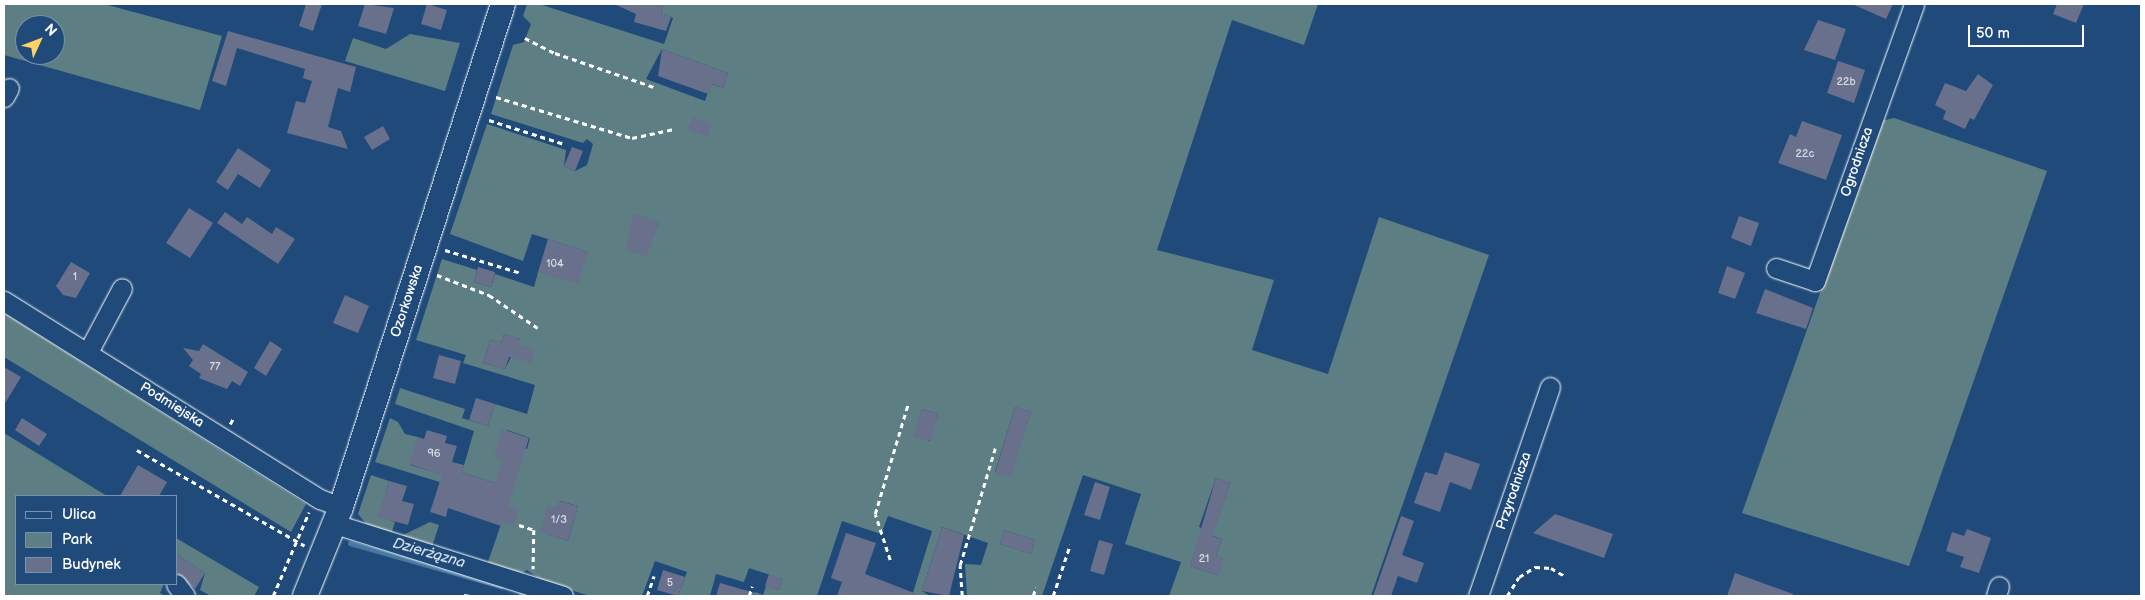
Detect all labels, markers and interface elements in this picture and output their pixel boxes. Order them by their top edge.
north arrow [15,15,65,65]
scale bar [1970,15,2086,47]
text: N [41,20,60,40]
text: 50 m [1976,24,2010,43]
house number: 22b [1836,75,1856,89]
street label: Ogrodnicza [1837,125,1877,199]
house number: 22c [1796,147,1814,161]
house number: 104 [546,257,564,271]
street label: Ozorkowska [387,263,427,339]
house number: 1 [73,270,77,284]
house number: 77 [210,360,220,374]
street label: Podmiejska [137,379,207,431]
house number: 96 [427,447,441,461]
street label: Przyrodnicza [1493,450,1535,532]
legend [15,495,178,585]
text: Ulica [62,505,96,524]
house number: 1/3 [551,513,567,527]
text: Park [62,530,92,549]
water label: Dzierżązna [391,534,467,572]
house number: 21 [1199,552,1209,566]
text: Budynek [62,555,121,574]
house number: 5 [667,576,673,590]

